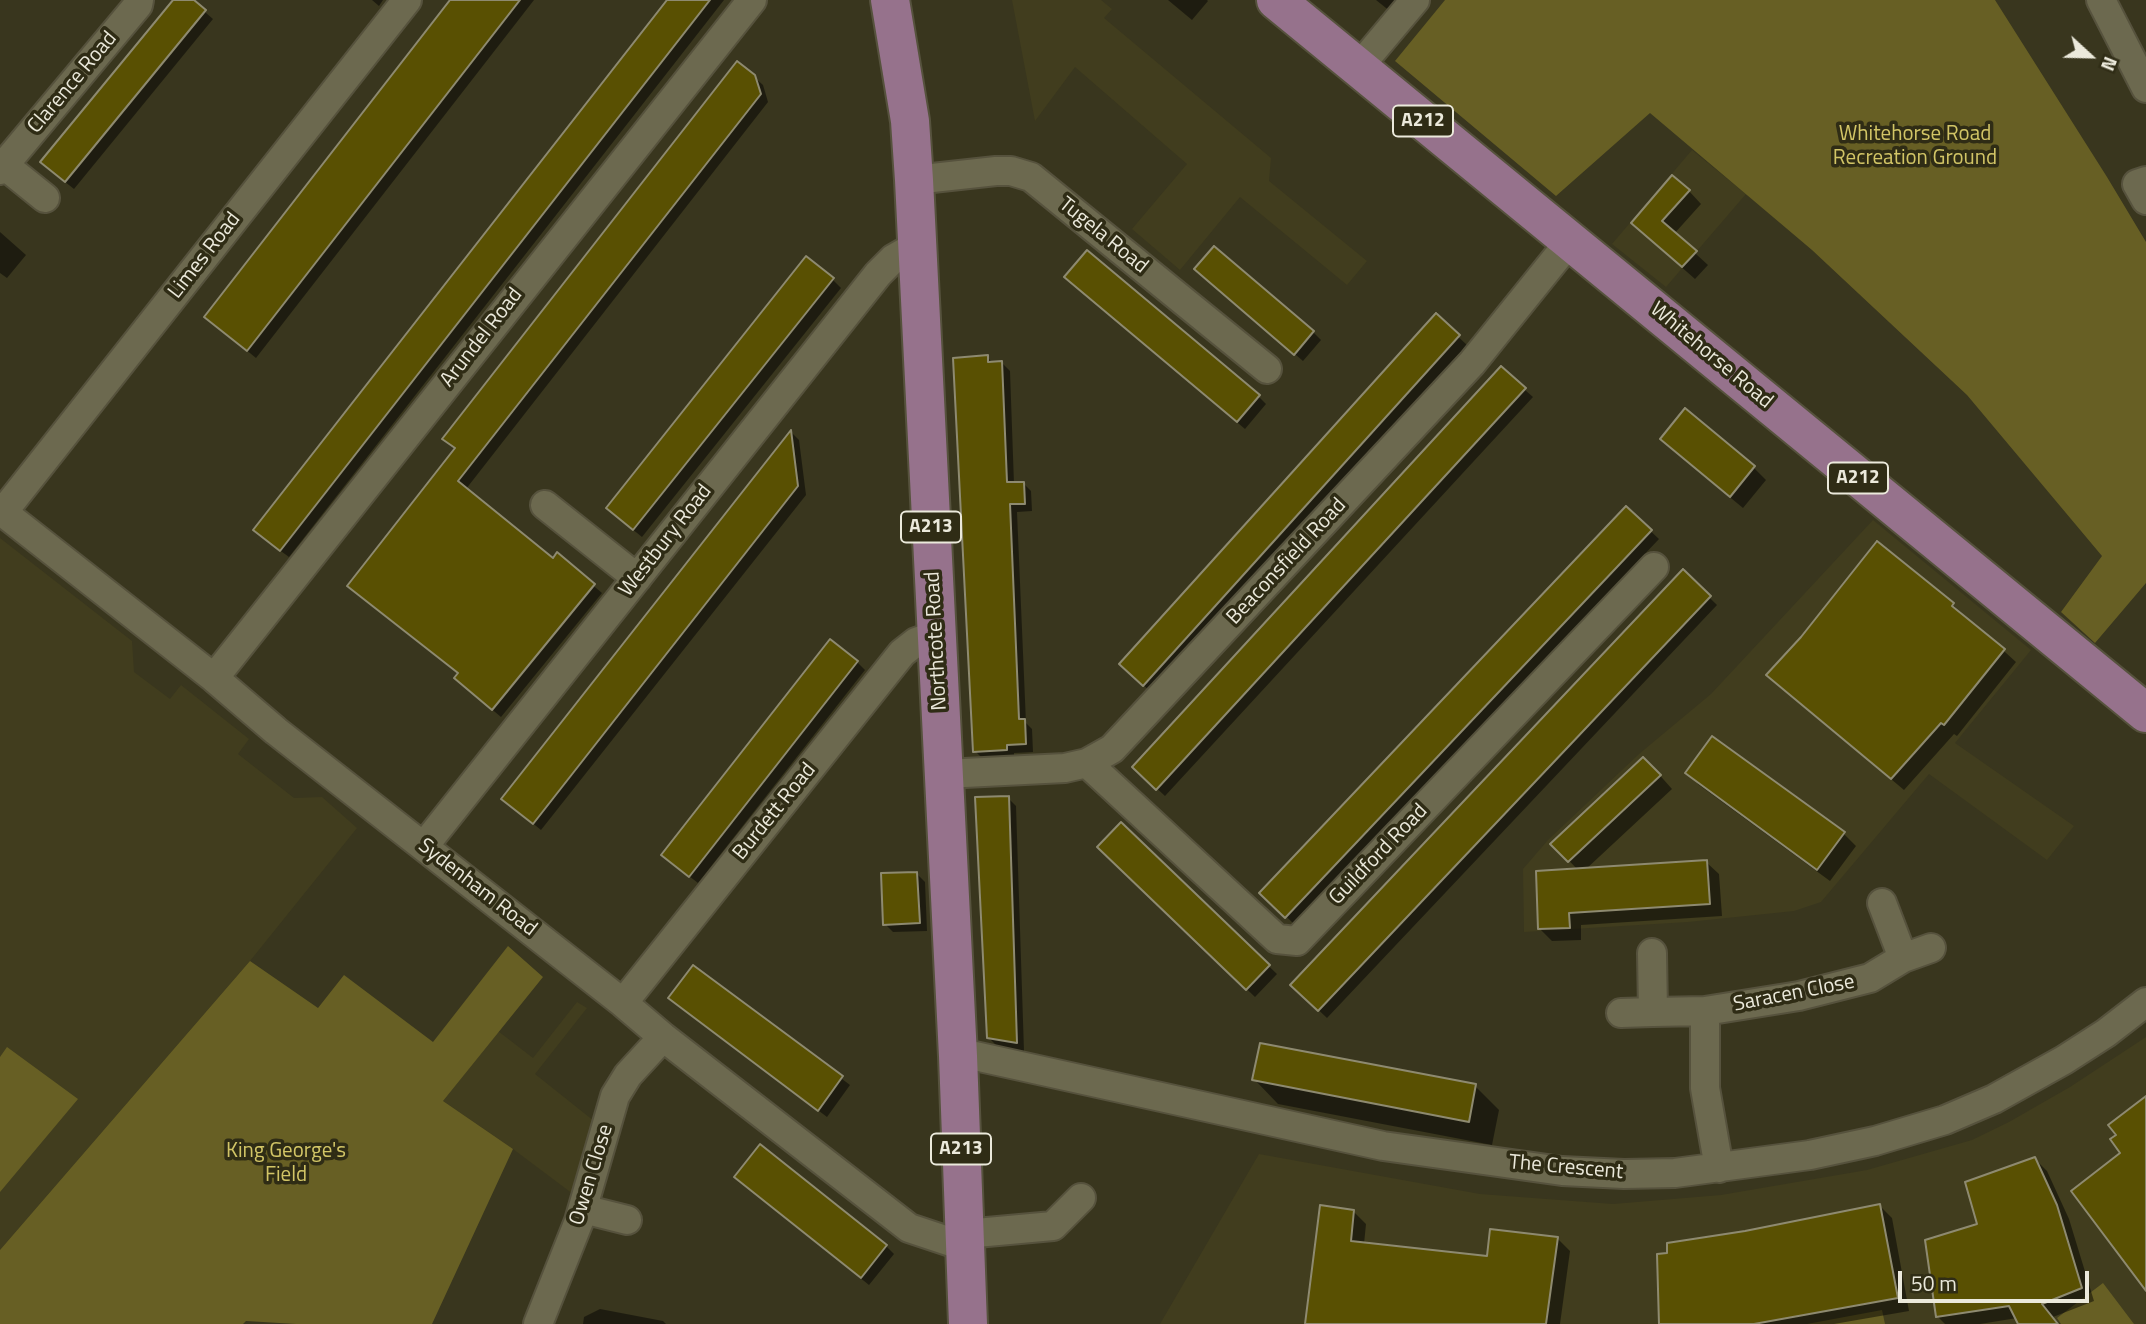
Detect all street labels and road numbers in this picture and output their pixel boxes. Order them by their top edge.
street label: Clarence Road [23,27,123,139]
road number: A212 [1393,105,1453,136]
street label: Tugela Road [1053,192,1153,280]
street label: Limes Road [163,208,247,304]
street label: Arundel Road [435,283,529,393]
street label: Whitehorse Road [1644,297,1778,415]
road number: A212 [1828,463,1888,494]
street label: Westbury Road [614,480,718,602]
street label: Beaconsfield Road [1222,494,1352,630]
road number: A213 [901,512,961,542]
street label: Northcote Road [921,571,953,711]
street label: Burdett Road [728,758,822,866]
street label: Guildford Road [1325,799,1433,911]
street label: Sydenham Road [413,834,541,942]
street label: Saracen Close [1731,970,1857,1018]
street label: Owen Close [565,1122,619,1228]
road number: A213 [931,1134,991,1164]
street label: The Crescent [1508,1150,1624,1186]

